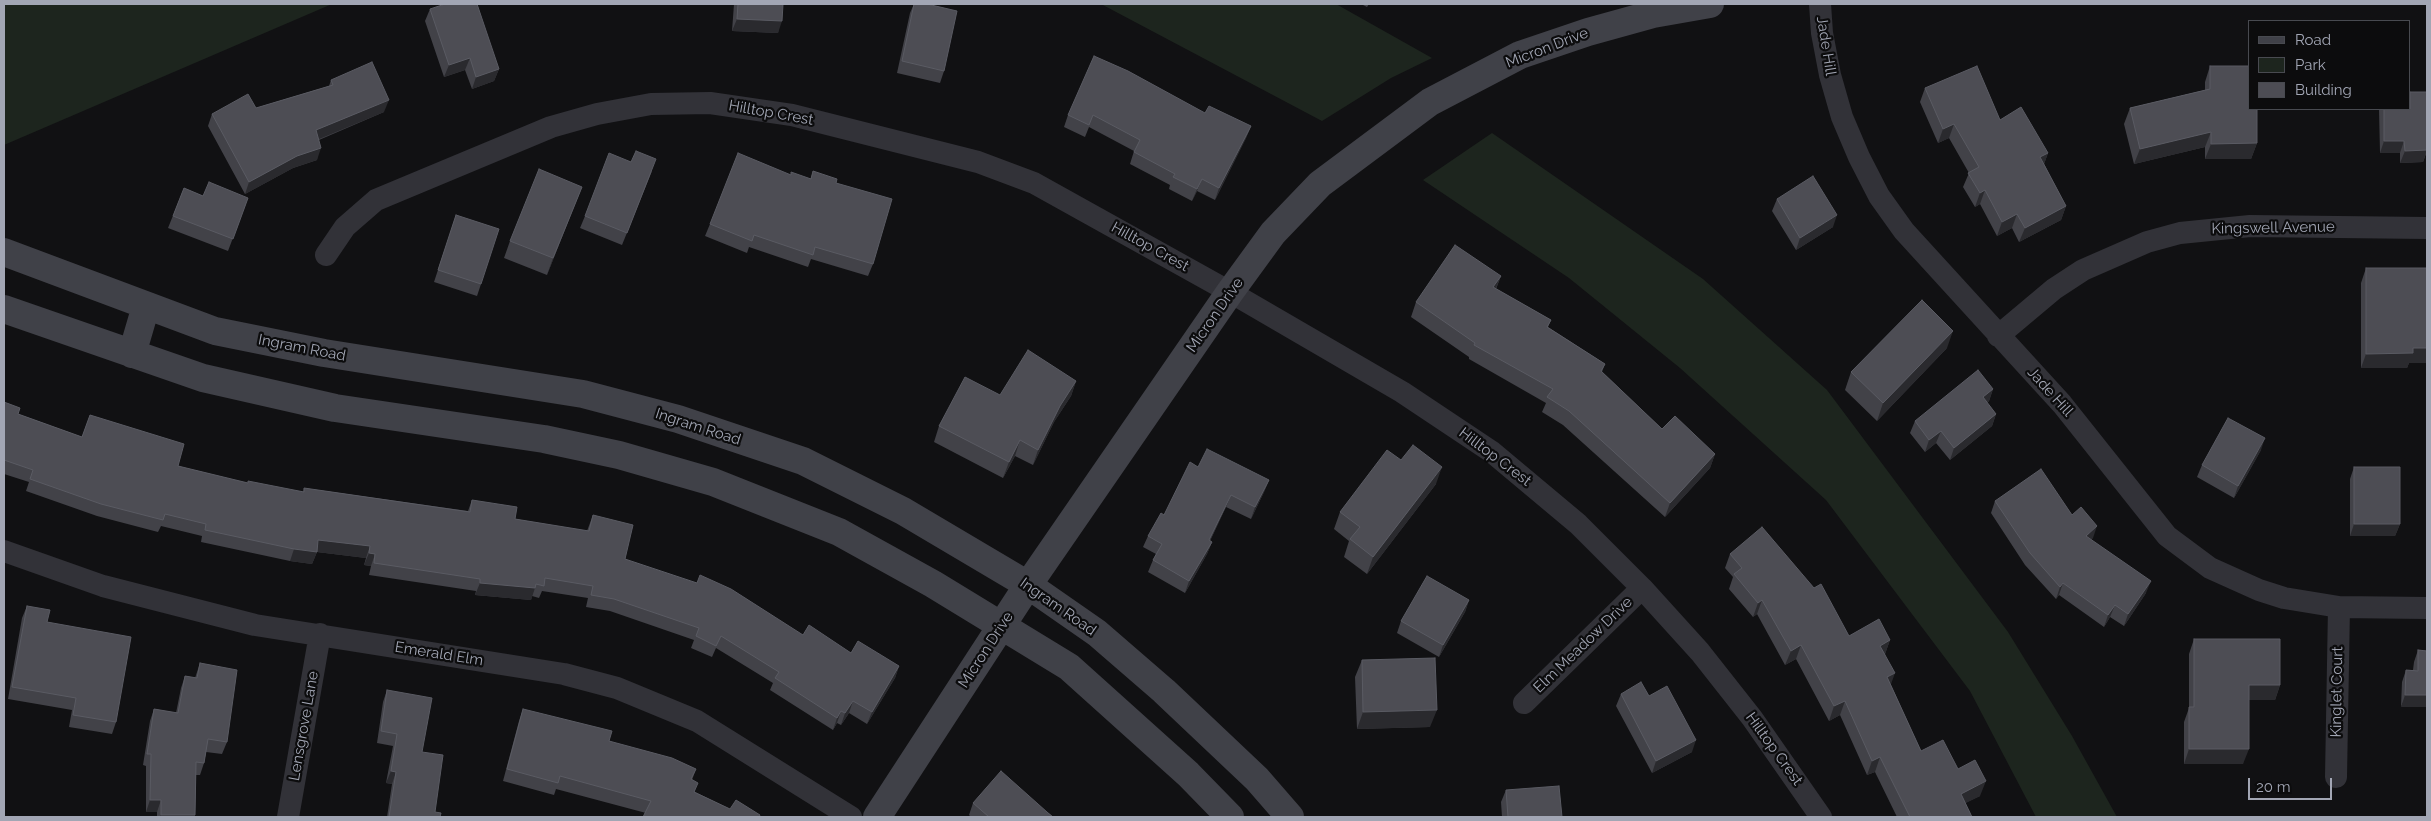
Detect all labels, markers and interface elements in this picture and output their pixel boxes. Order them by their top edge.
street label: Jade Hill [1812,15,1840,77]
legend [2248,20,2411,110]
street label: Micron Drive [1503,24,1591,72]
text: Road [2295,31,2331,49]
text: Park [2295,56,2326,74]
text: Building [2295,81,2352,99]
street label: Hilltop Crest [727,97,815,129]
street label: Hilltop Crest [1108,218,1192,276]
street label: Kingswell Avenue [2211,218,2335,238]
street label: Micron Drive [1183,274,1247,356]
street label: Ingram Road [257,331,347,365]
street label: Jade Hill [2023,364,2077,420]
street label: Ingram Road [653,405,743,449]
street label: Hilltop Crest [1455,424,1535,490]
street label: Ingram Road [1016,574,1100,640]
street label: Elm Meadow Drive [1530,593,1636,697]
street label: Micron Drive [955,609,1017,691]
street label: Emerald Elm [393,638,485,670]
street label: Kinglet Court [2327,646,2347,738]
street label: Lensgrove Lane [285,670,323,782]
street label: Hilltop Crest [1742,709,1806,789]
scale bar [2251,768,2335,800]
text: 20 m [2256,778,2291,796]

